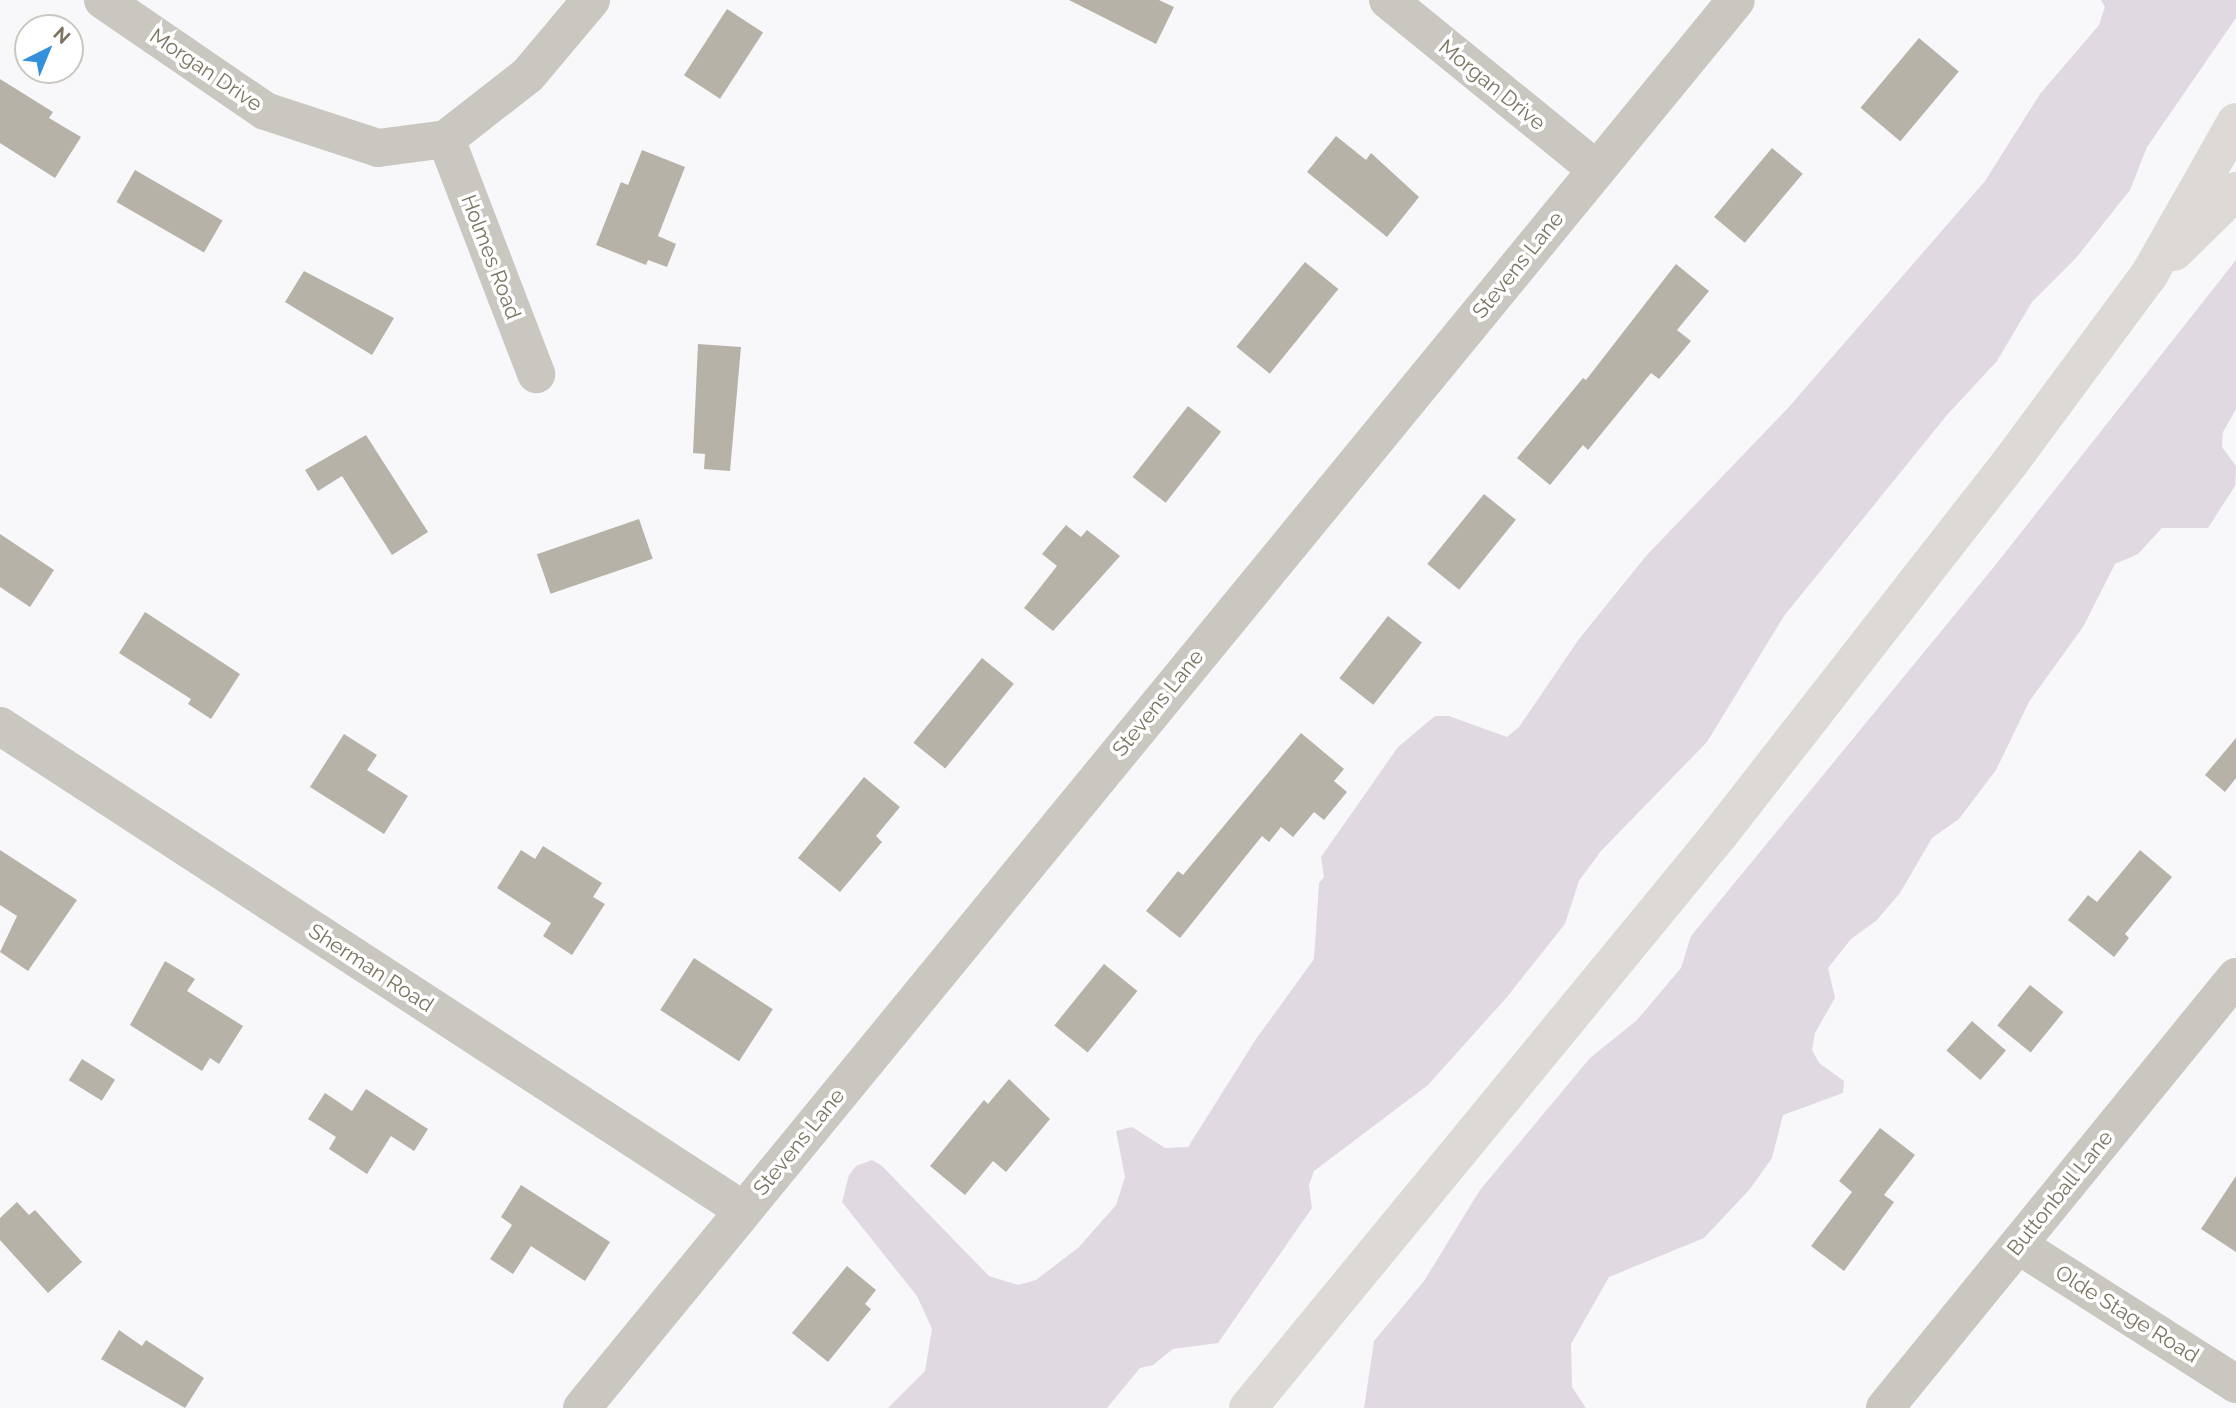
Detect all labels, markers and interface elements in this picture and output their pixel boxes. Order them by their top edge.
north arrow [14,14,84,84]
text: N [49,22,75,48]
street label: Morgan Drive [145,23,267,117]
street label: Morgan Drive [1434,34,1550,136]
street label: Holmes Road [456,191,526,323]
street label: Stevens Lane [1467,206,1569,324]
street label: Stevens Lane [1107,644,1209,762]
street label: Sherman Road [304,918,438,1018]
street label: Stevens Lane [748,1083,850,1201]
street label: Buttonball Lane [2002,1125,2118,1261]
street label: Olde Stage Road [2051,1260,2203,1368]

